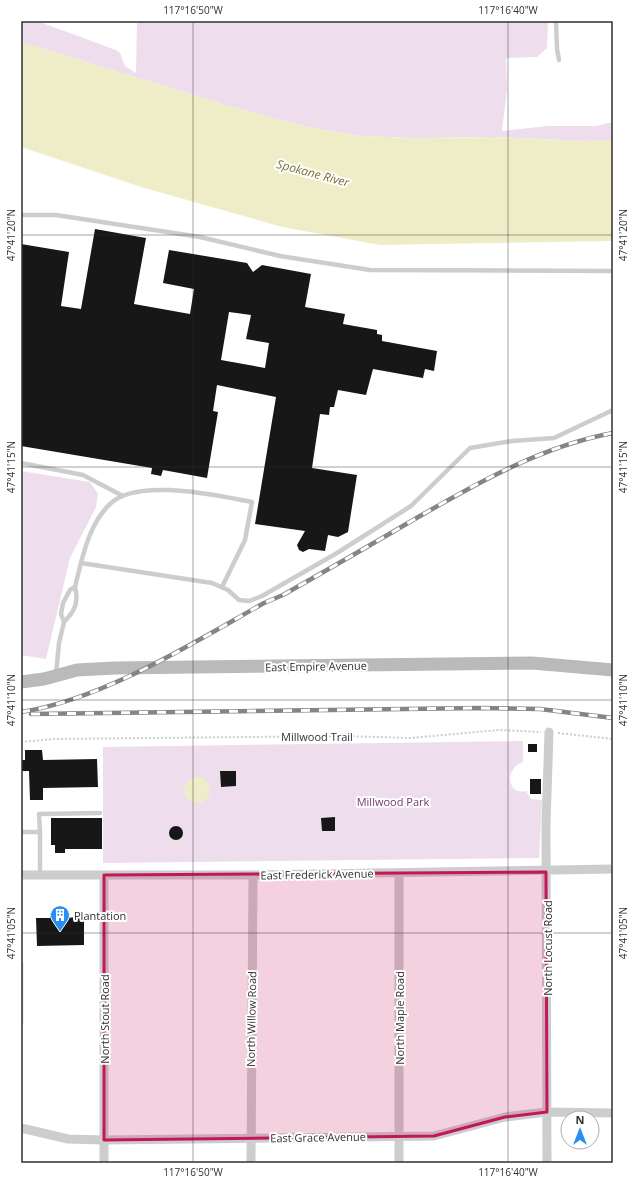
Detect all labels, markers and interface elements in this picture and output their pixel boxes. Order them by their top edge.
text: 117°16'50"W [163,3,224,17]
text: 117°16'40"W [478,3,539,17]
water label: Spokane River [275,155,352,191]
text: 47°41'20"N [4,209,18,261]
text: 47°41'20"N [616,209,630,261]
text: 47°41'15"N [4,441,18,493]
text: 47°41'15"N [616,441,630,493]
street label: East Empire Avenue [265,658,367,674]
text: 47°41'10"N [4,674,18,726]
text: 47°41'10"N [616,674,630,726]
street label: Millwood Trail [281,729,353,744]
park label: Millwood Park [357,794,430,809]
street label: East Frederick Avenue [260,866,374,882]
street label: North Locust Road [540,900,555,996]
building icon: Plantation [49,904,71,932]
text: 47°41'05"N [4,907,18,959]
text: 47°41'05"N [616,907,630,959]
place label: Plantation [74,908,126,923]
street label: North Willow Road [243,971,259,1067]
street label: North Maple Road [392,971,407,1065]
street label: North Stout Road [97,974,112,1064]
north arrow [560,1110,600,1150]
text: N [576,1112,584,1127]
street label: East Grace Avenue [270,1129,366,1145]
text: 117°16'50"W [163,1165,224,1179]
text: 117°16'40"W [478,1165,539,1179]

